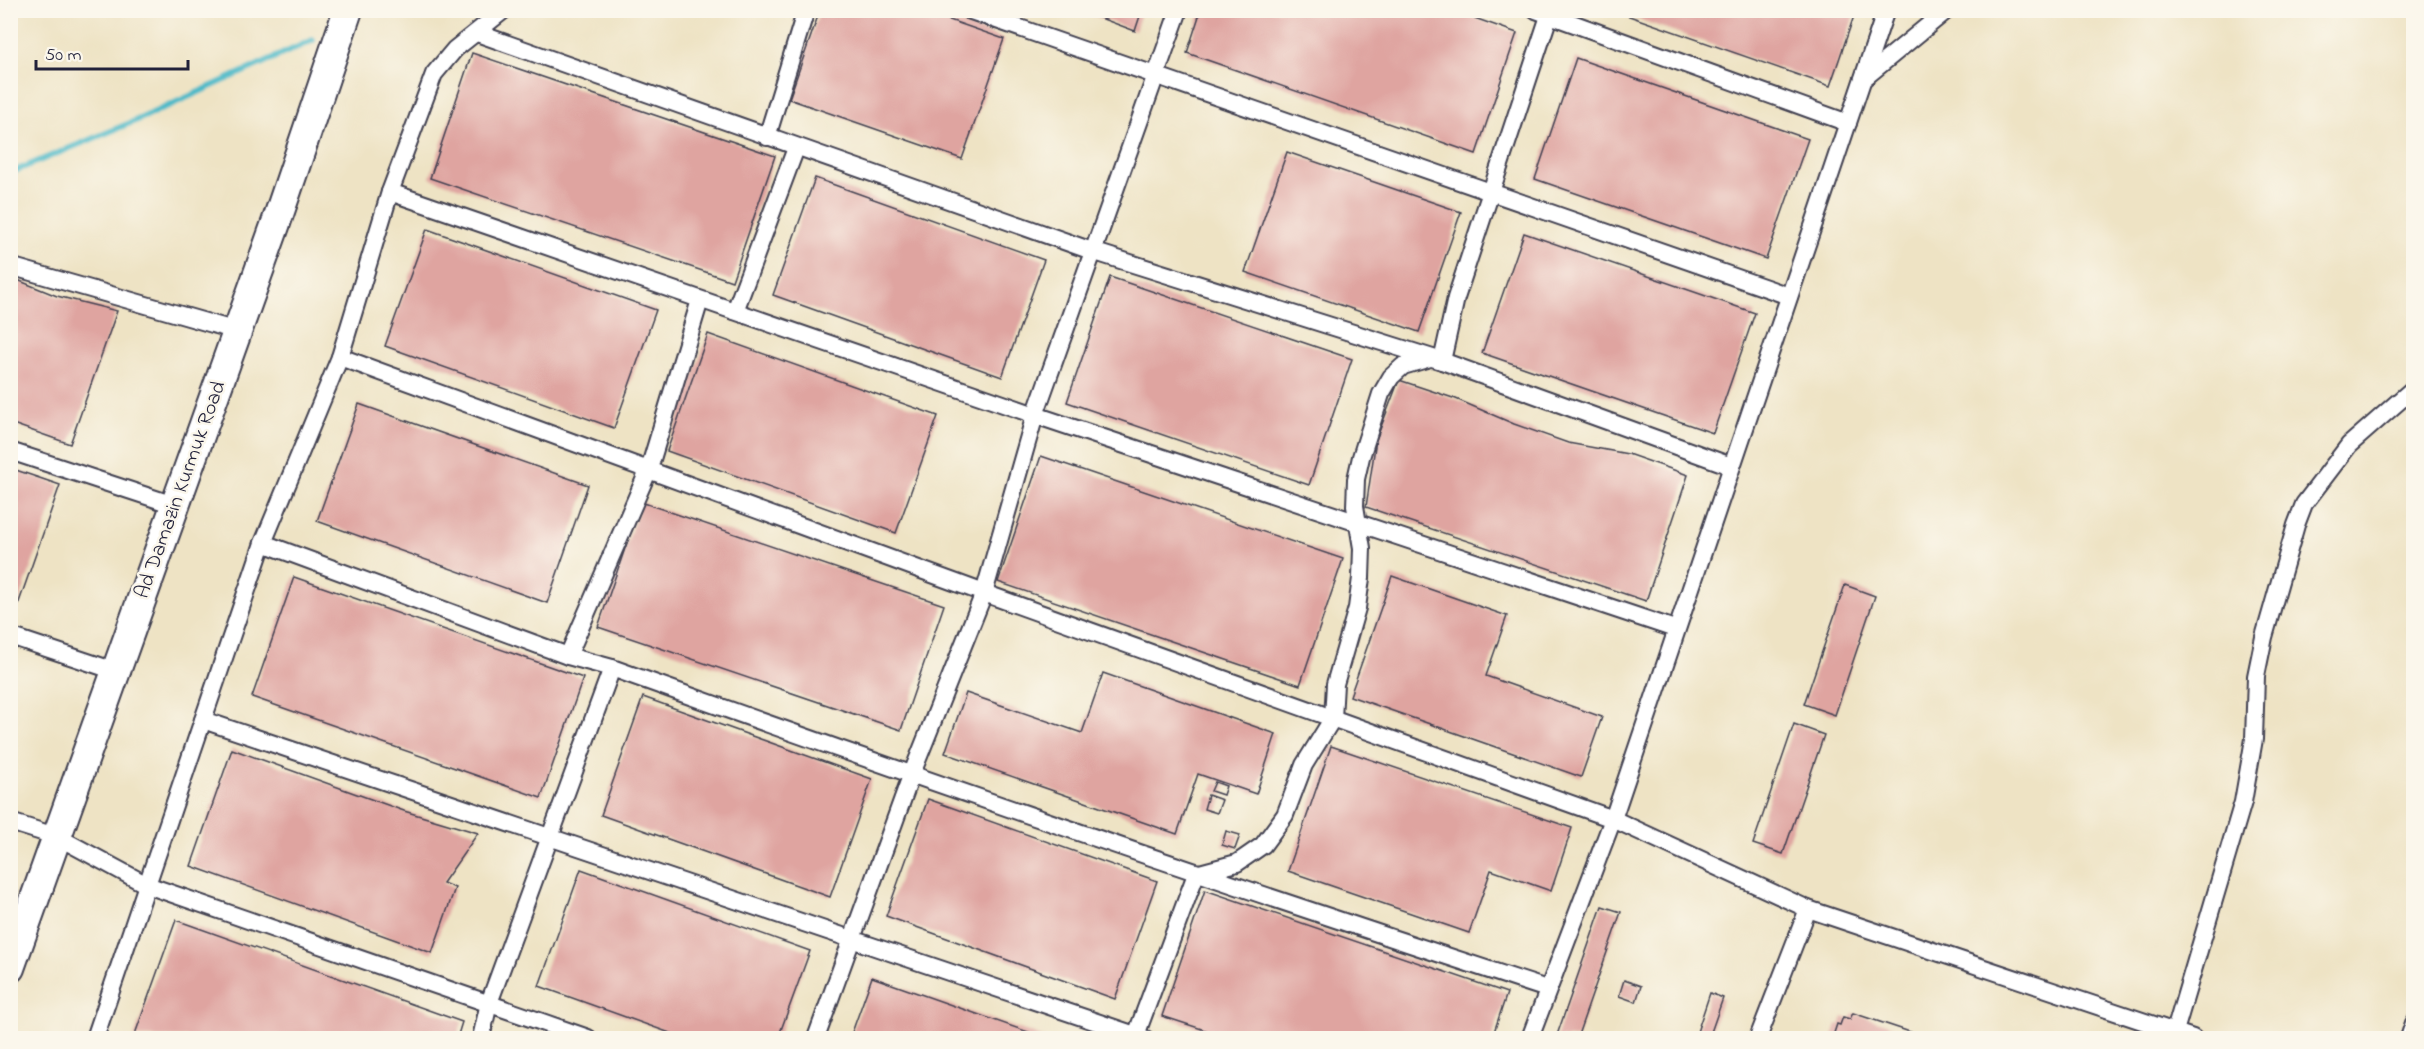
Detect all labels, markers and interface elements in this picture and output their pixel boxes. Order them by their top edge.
scale bar [36,33,188,71]
text: 50 m [45,43,82,69]
street label: Ad Damazin Kurmuk Road [128,377,234,603]

